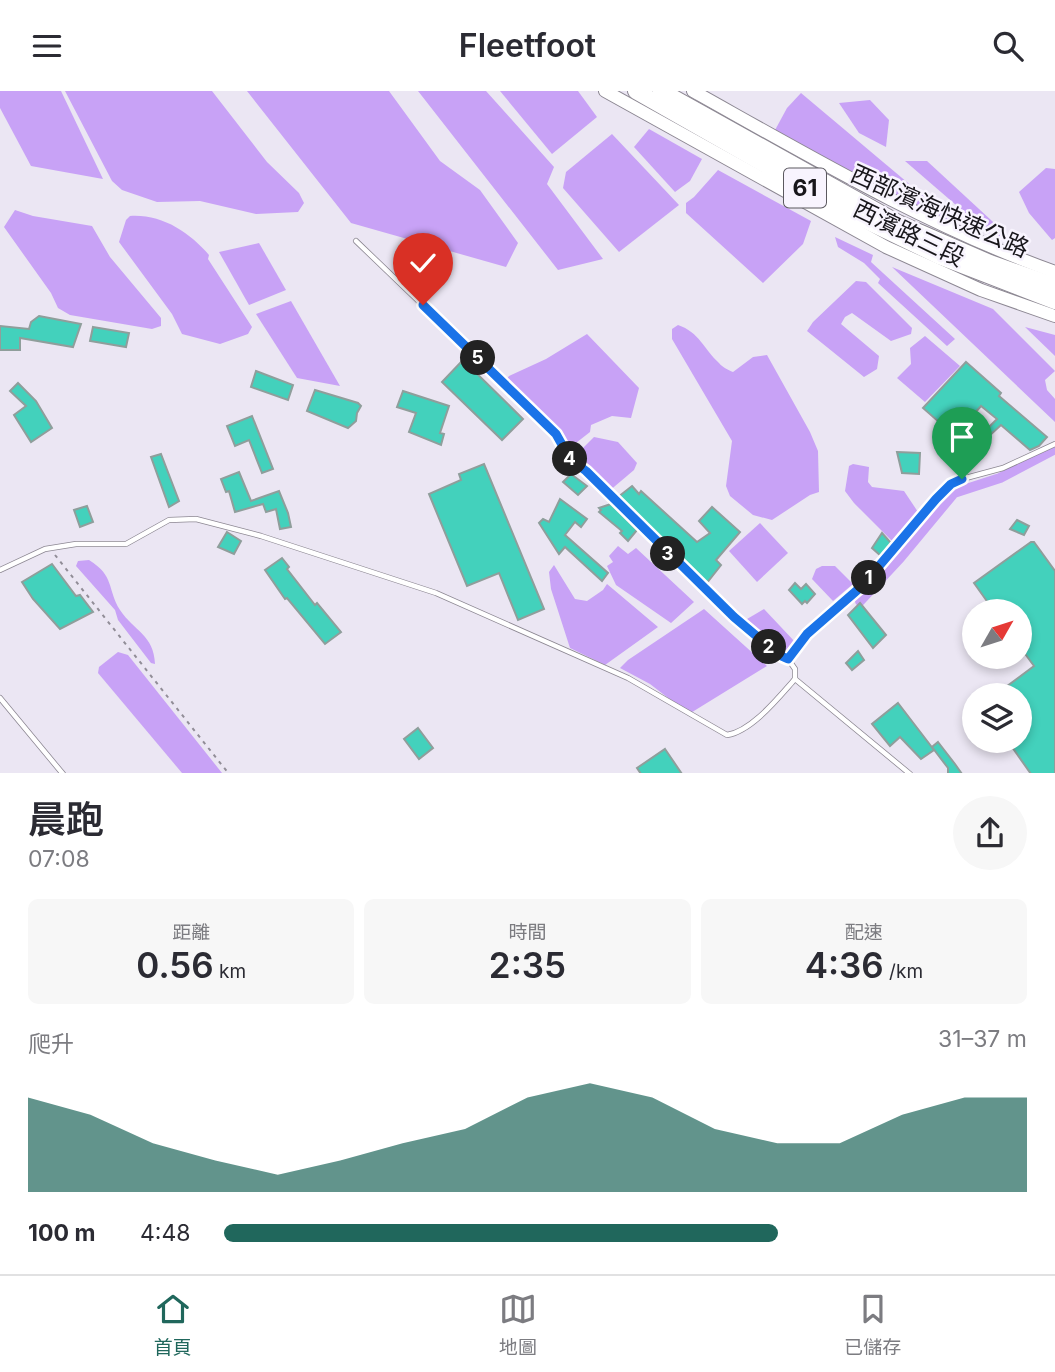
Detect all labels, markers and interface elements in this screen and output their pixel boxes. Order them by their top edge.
text: Fleetfoot [459,26,596,65]
icon: menu [28,27,66,65]
icon: search [989,27,1027,65]
street label: 西部濱海快速公路 [846,159,1034,263]
road number: 61 [784,169,826,207]
street label: 西濱路三段 [849,194,969,272]
pin [393,233,453,305]
icon: check [404,244,442,282]
pin: 5 [461,341,496,375]
text: 5 [471,346,484,369]
pin [932,407,992,479]
icon: arrive [943,418,981,456]
pin: 4 [552,441,588,477]
text: 4 [563,447,576,470]
pin: 3 [650,537,686,571]
text: 3 [661,542,674,565]
pin: 1 [852,561,886,595]
text: 1 [864,566,873,589]
north arrow [962,599,1032,669]
map controls [962,599,1032,753]
pin: 2 [752,629,786,665]
text: 2 [763,635,774,658]
button: layers [962,683,1032,753]
text: 晨跑 [28,796,104,842]
button: share [953,796,1027,870]
text: 07:08 [28,845,90,873]
text: 距離 [172,921,210,944]
text: 時間 [508,921,547,944]
text: 配速 [845,921,883,944]
text: 0.56 [136,944,214,986]
text: 2:35 [489,944,566,986]
text: 4:36 [805,944,884,986]
text: km [214,960,246,983]
text: /km [884,960,923,983]
text: 31–37 m [938,1025,1027,1053]
text: 爬升 [28,1030,74,1058]
text: 100 m [28,1219,95,1247]
text: 4:48 [140,1219,191,1247]
tab: 首頁 [154,1290,192,1359]
tab: 地圖 [499,1290,537,1359]
tab: 已儲存 [844,1290,901,1359]

